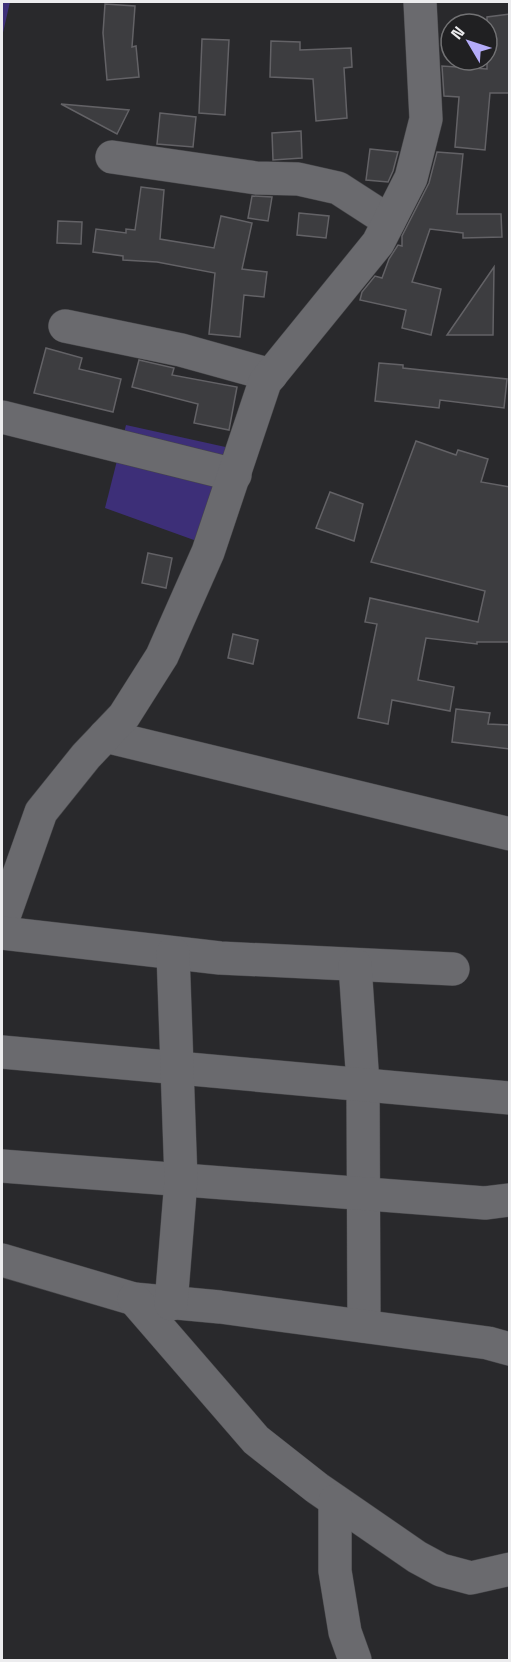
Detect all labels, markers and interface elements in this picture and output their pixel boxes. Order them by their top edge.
north arrow [439,12,499,72]
text: N [446,22,469,44]

